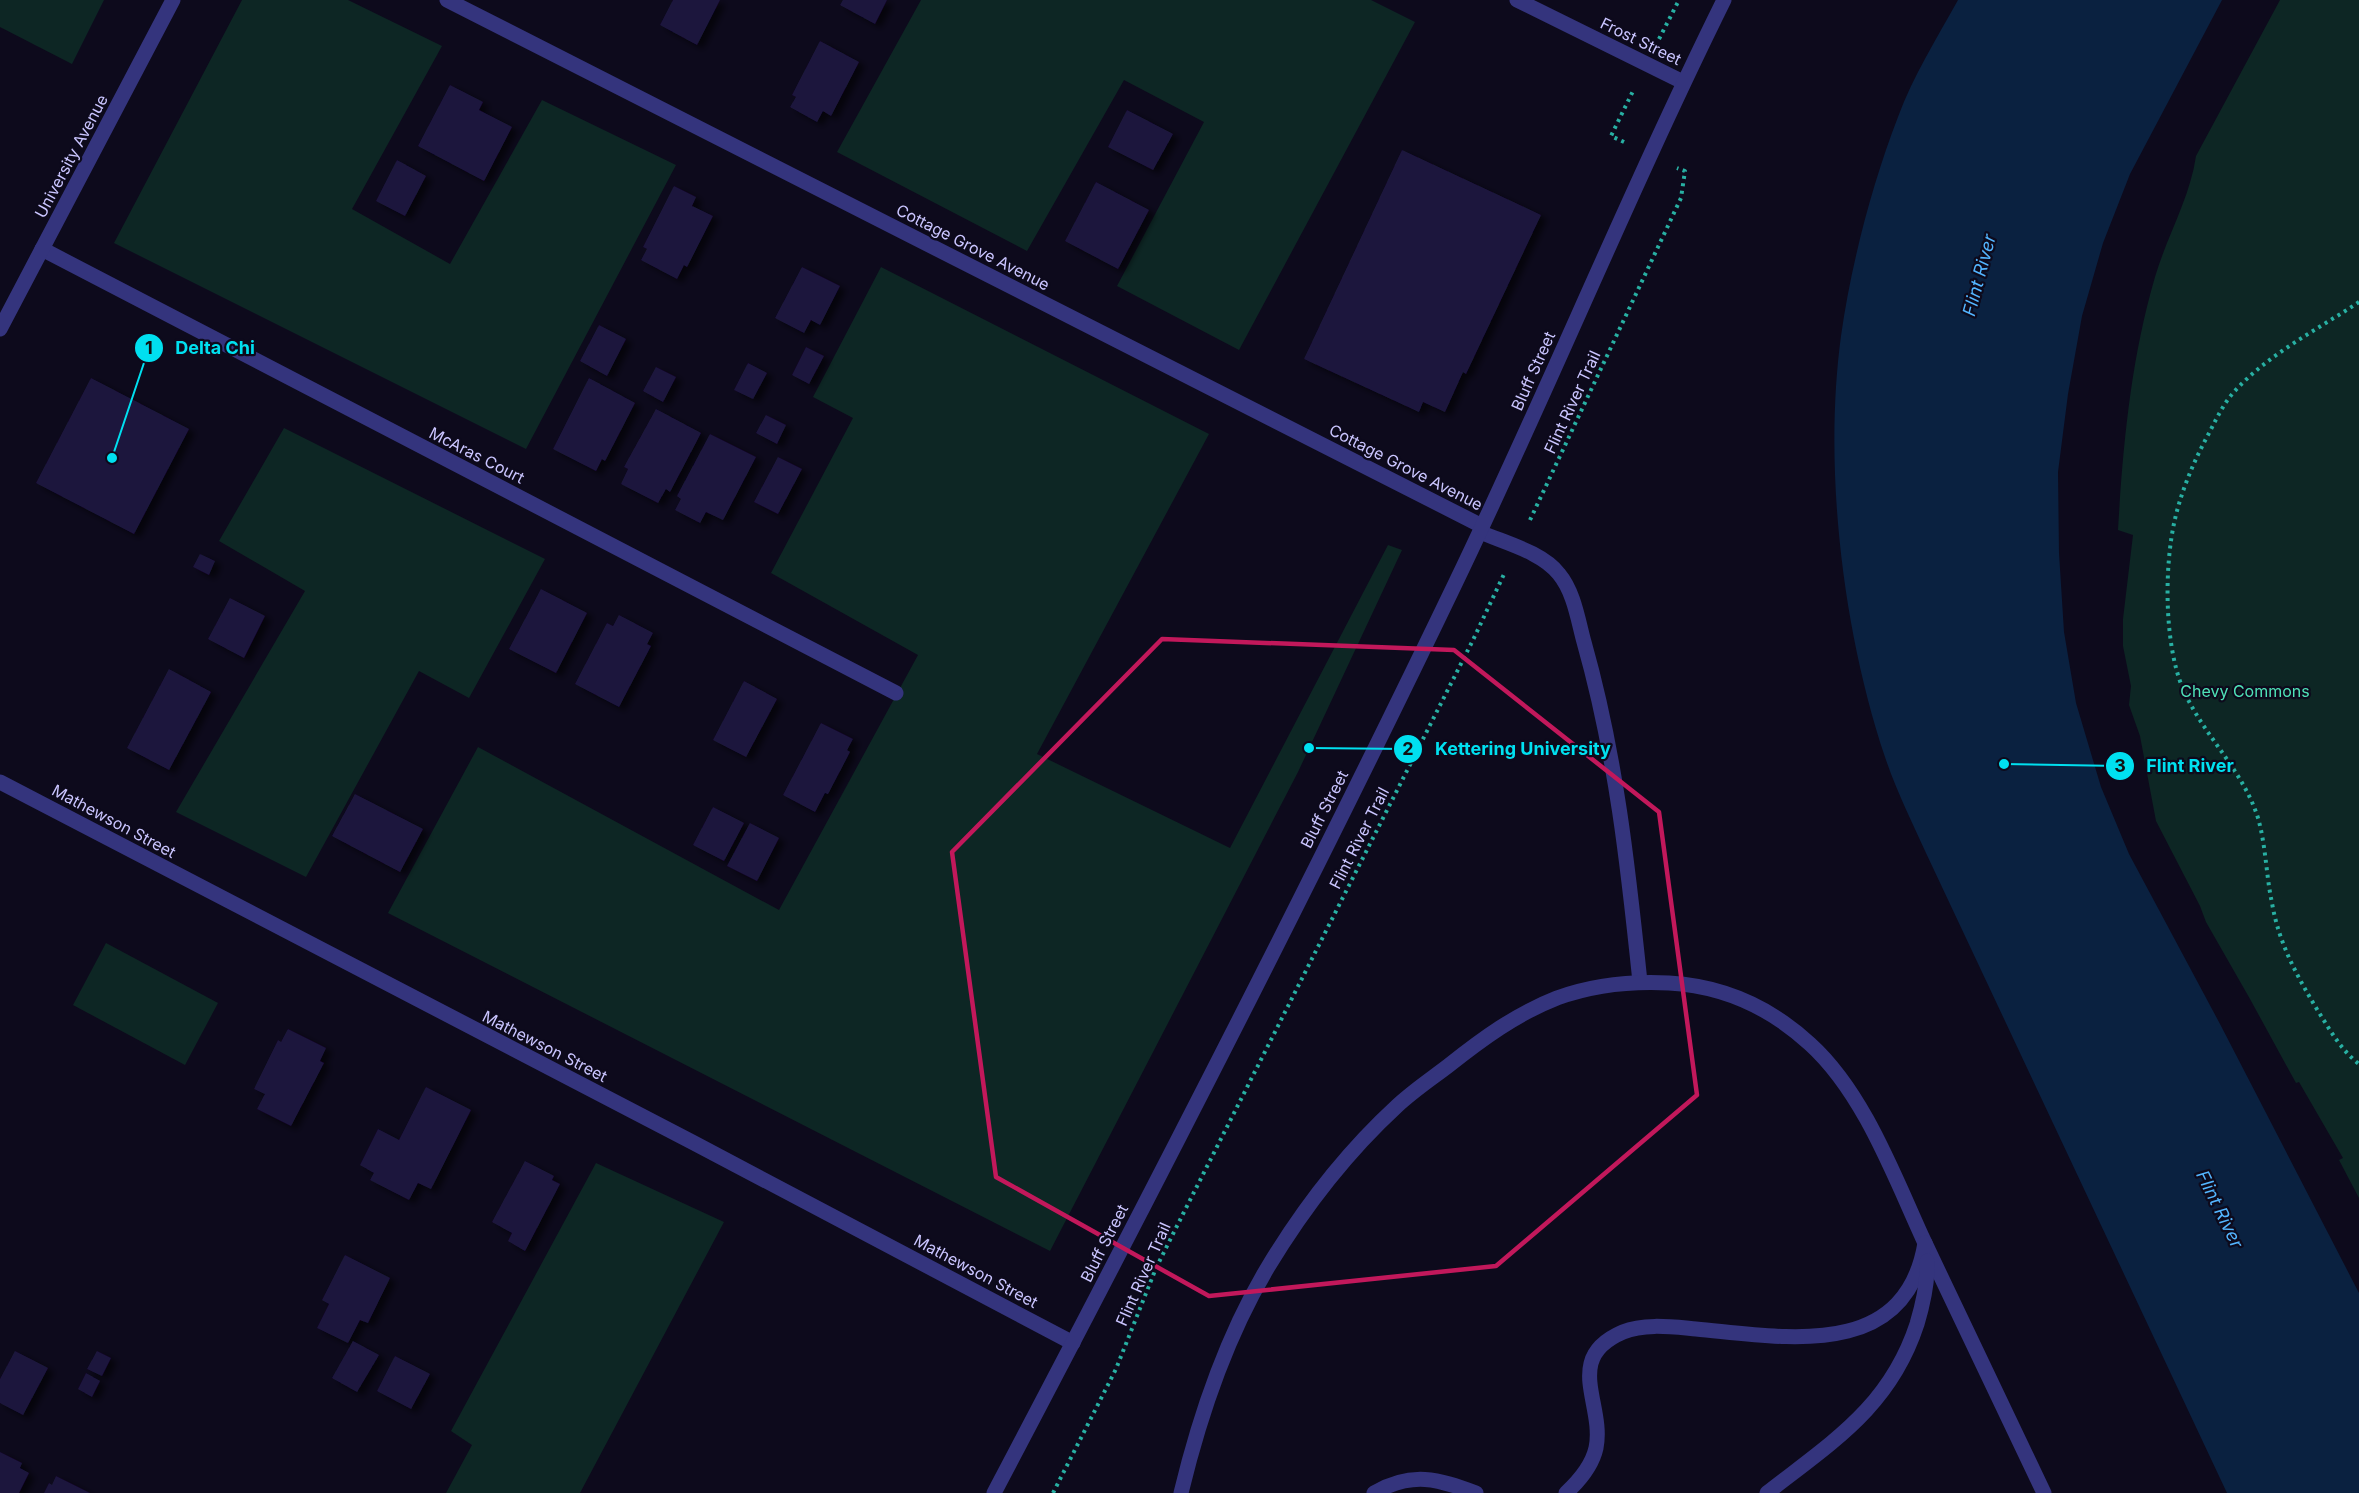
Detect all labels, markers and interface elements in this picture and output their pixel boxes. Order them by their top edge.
street label: Frost Street [1597,13,1685,69]
street label: University Avenue [30,91,112,221]
street label: Cottage Grove Avenue [893,200,1053,294]
water label: Flint River [1958,231,2000,318]
street label: Bluff Street [1507,328,1559,414]
callout: Delta Chi [134,330,267,366]
text: 1 [145,337,153,358]
text: Delta Chi [175,337,255,358]
street label: Flint River Trail [1539,347,1605,457]
street label: Cottage Grove Avenue [1326,420,1486,514]
street label: McAras Court [426,422,528,488]
park label: Chevy Commons [2180,681,2310,701]
callout: Kettering University [1393,731,1623,767]
text: 2 [1402,738,1414,759]
text: Kettering University [1435,738,1611,759]
callout: Flint River [2105,748,2246,784]
text: 3 [2114,755,2126,776]
text: Flint River [2146,755,2234,776]
street label: Bluff Street [1296,767,1352,851]
street label: Mathewson Street [49,780,179,862]
street label: Flint River Trail [1325,784,1393,892]
street label: Mathewson Street [479,1006,611,1086]
water label: Flint River [2192,1167,2248,1252]
street label: Bluff Street [1076,1201,1132,1285]
street label: Flint River Trail [1111,1219,1175,1329]
street label: Mathewson Street [911,1230,1041,1312]

